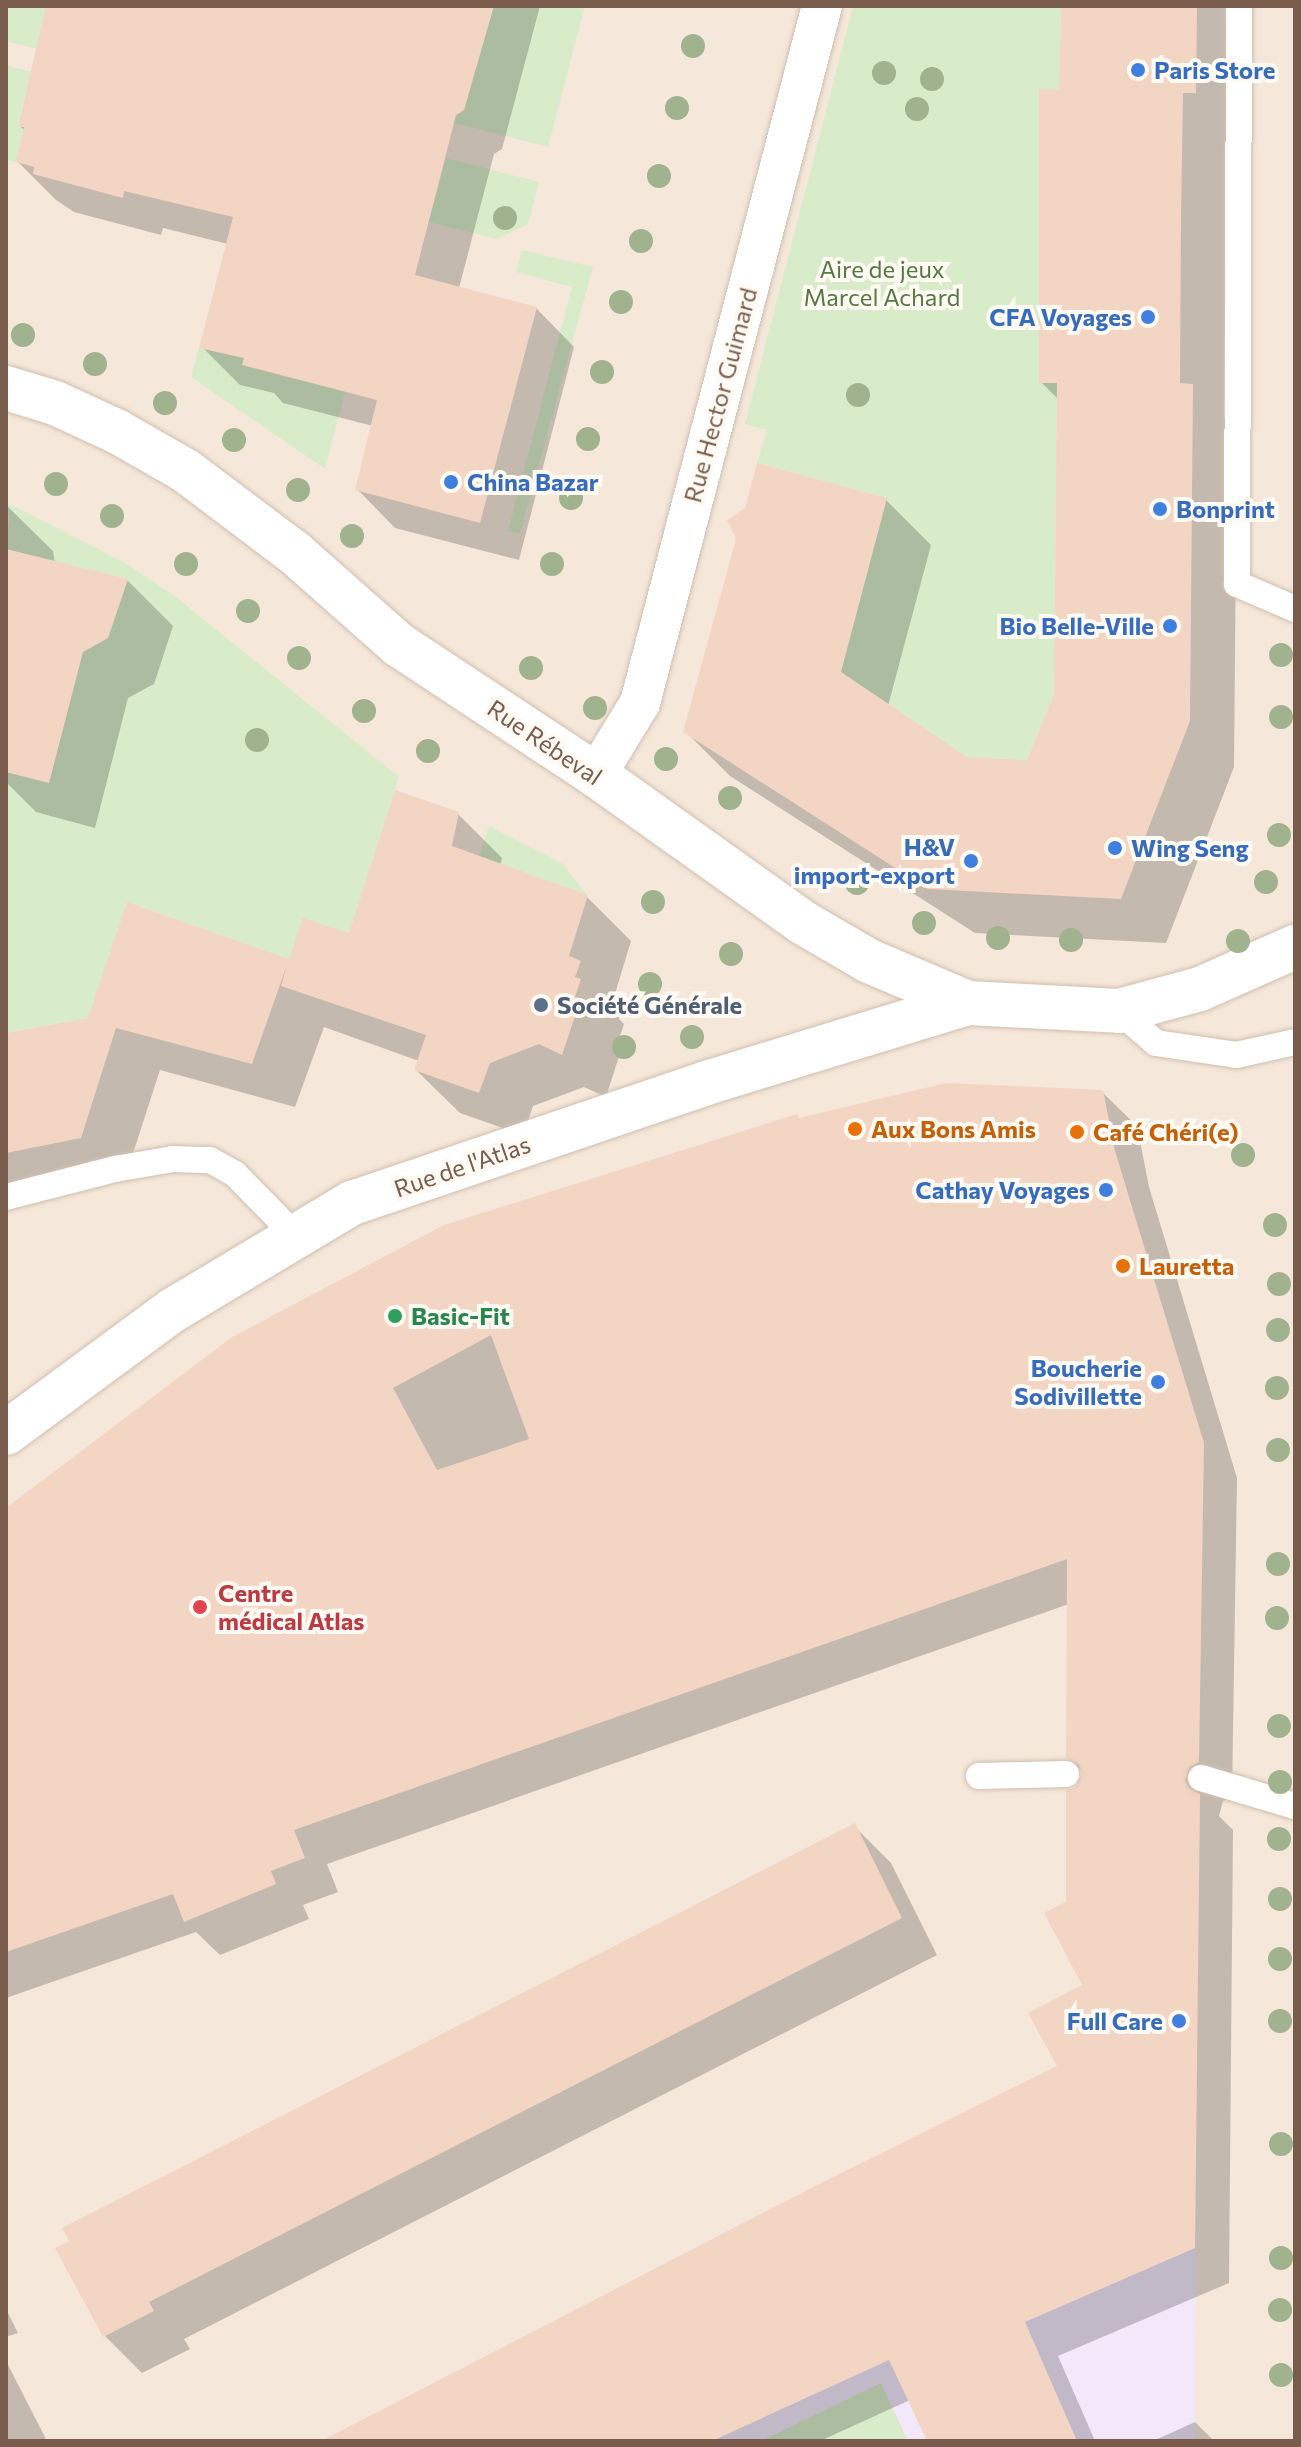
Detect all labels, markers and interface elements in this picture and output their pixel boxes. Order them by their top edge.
place label: Paris Store [1154,56,1275,84]
marker: Paris Store [1129,61,1147,79]
park label: Aire de jeux Marcel Achard [804,255,960,311]
street label: Rue Hector Guimard [677,285,763,505]
place label: CFA Voyages [989,303,1132,331]
marker: CFA Voyages [1139,308,1157,326]
place label: China Bazar [467,468,599,496]
marker: China Bazar [442,473,460,491]
place label: Bonprint [1176,495,1275,523]
marker: Bonprint [1151,500,1169,518]
place label: Bio Belle-Ville [1000,612,1154,640]
marker: Bio Belle-Ville [1161,617,1179,635]
street label: Rue Rébeval [482,693,608,791]
place label: H&V import-export [794,833,955,889]
place label: Wing Seng [1131,834,1249,862]
marker: Wing Seng [1106,839,1124,857]
marker: H&V import-export [962,852,980,870]
place label: Société Générale [557,991,742,1019]
marker: Société Générale [532,996,550,1014]
place label: Aux Bons Amis [871,1115,1036,1143]
place label: Café Chéri(e) [1093,1118,1239,1146]
marker: Aux Bons Amis [846,1120,864,1138]
marker: Café Chéri(e) [1068,1123,1086,1141]
street label: Rue de l'Atlas [390,1129,534,1203]
place label: Cathay Voyages [915,1176,1090,1204]
marker: Cathay Voyages [1097,1181,1115,1199]
place label: Lauretta [1139,1252,1234,1280]
marker: Lauretta [1114,1257,1132,1275]
place label: Basic-Fit [411,1302,510,1330]
marker: Basic-Fit [386,1307,404,1325]
place label: Boucherie Sodivillette [1014,1354,1142,1410]
marker: Boucherie Sodivillette [1149,1373,1167,1391]
place label: Centre médical Atlas [218,1579,365,1635]
marker: Centre médical Atlas [189,1596,211,1618]
place label: Full Care [1067,2007,1163,2035]
marker: Full Care [1170,2012,1188,2030]

